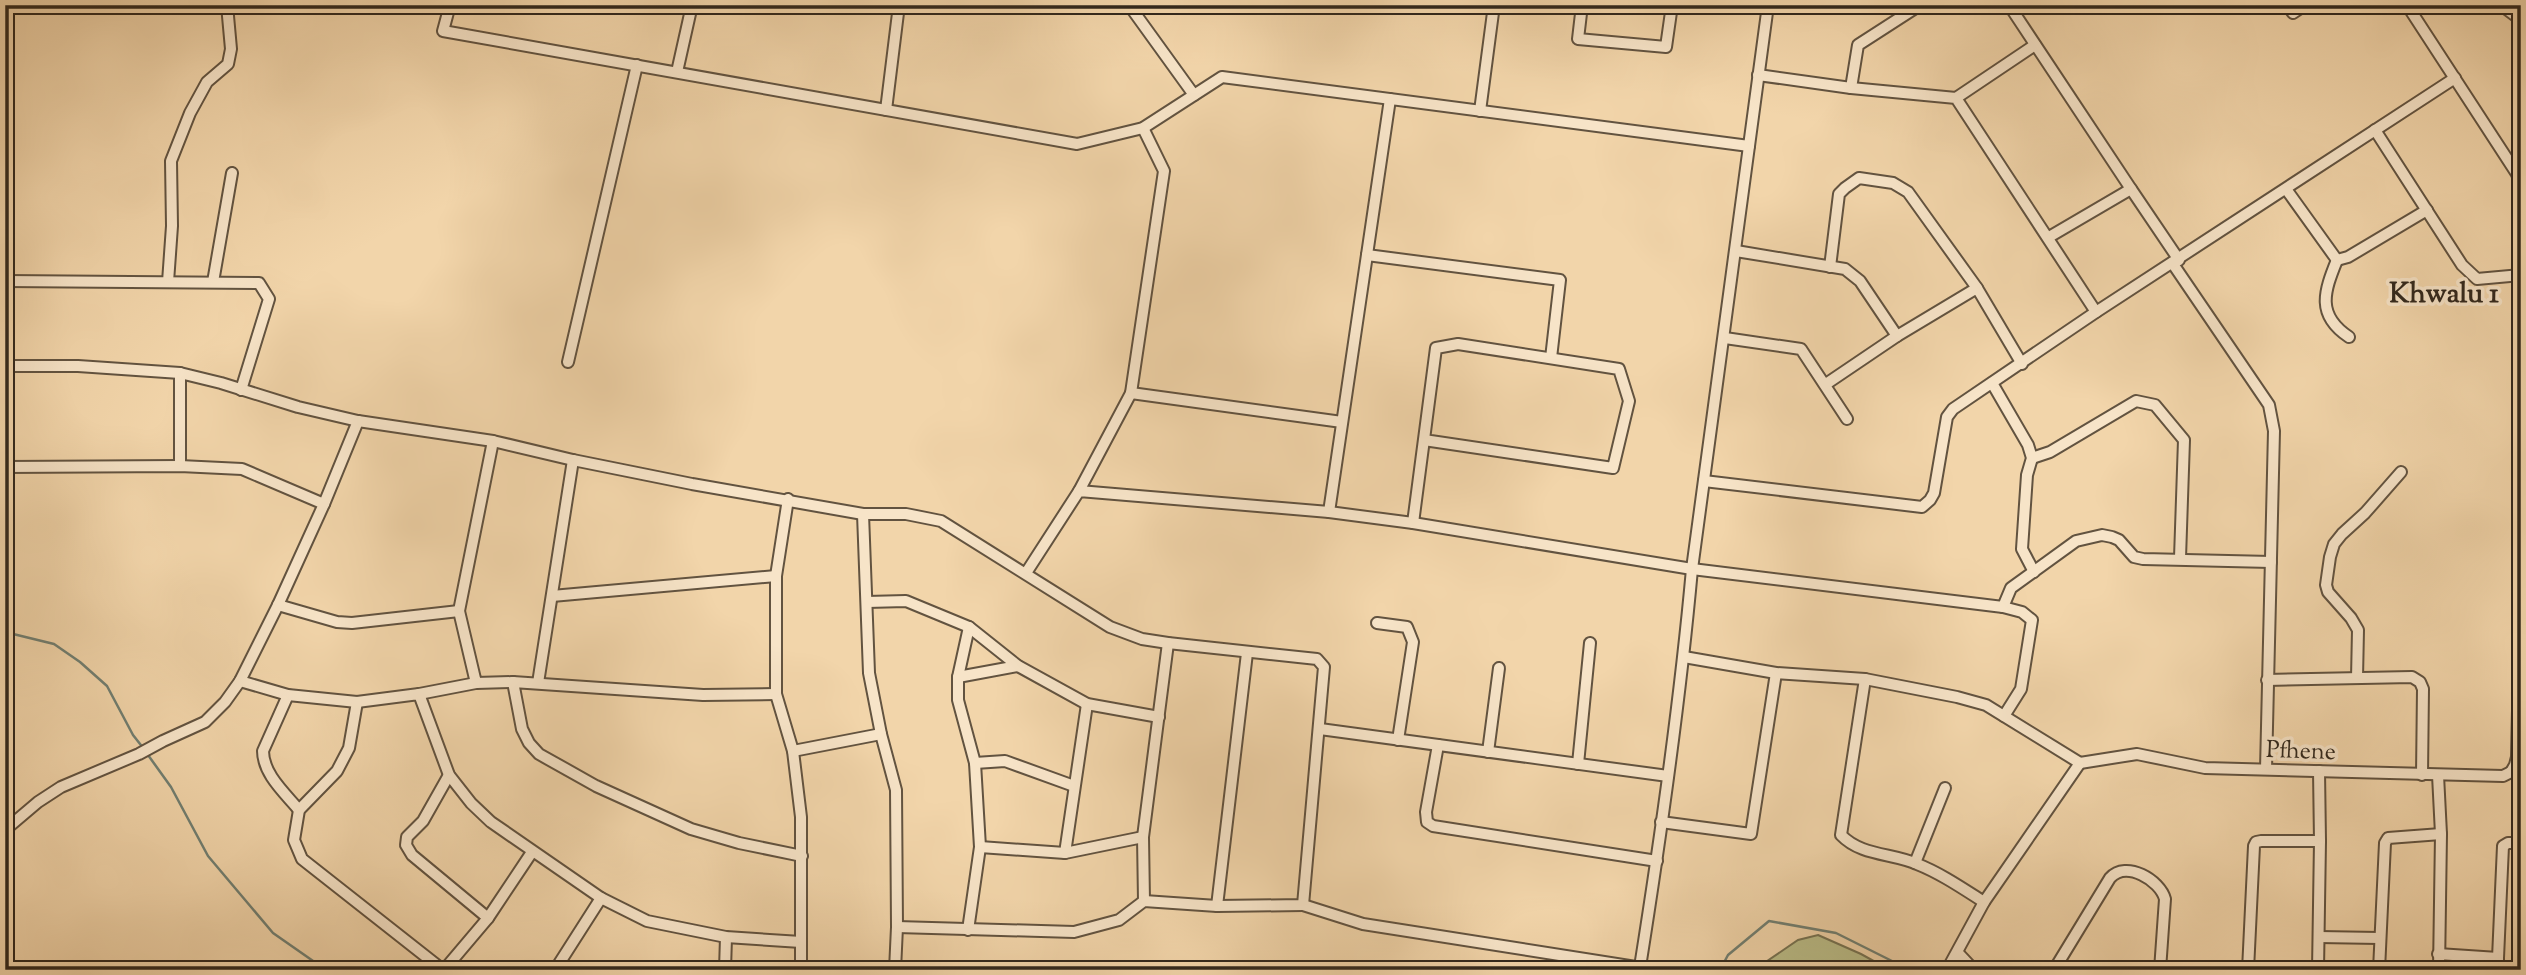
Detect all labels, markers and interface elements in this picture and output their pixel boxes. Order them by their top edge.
district label: Khwalu 1 [2389,275,2499,315]
street label: Pfhene [2265,734,2337,770]

